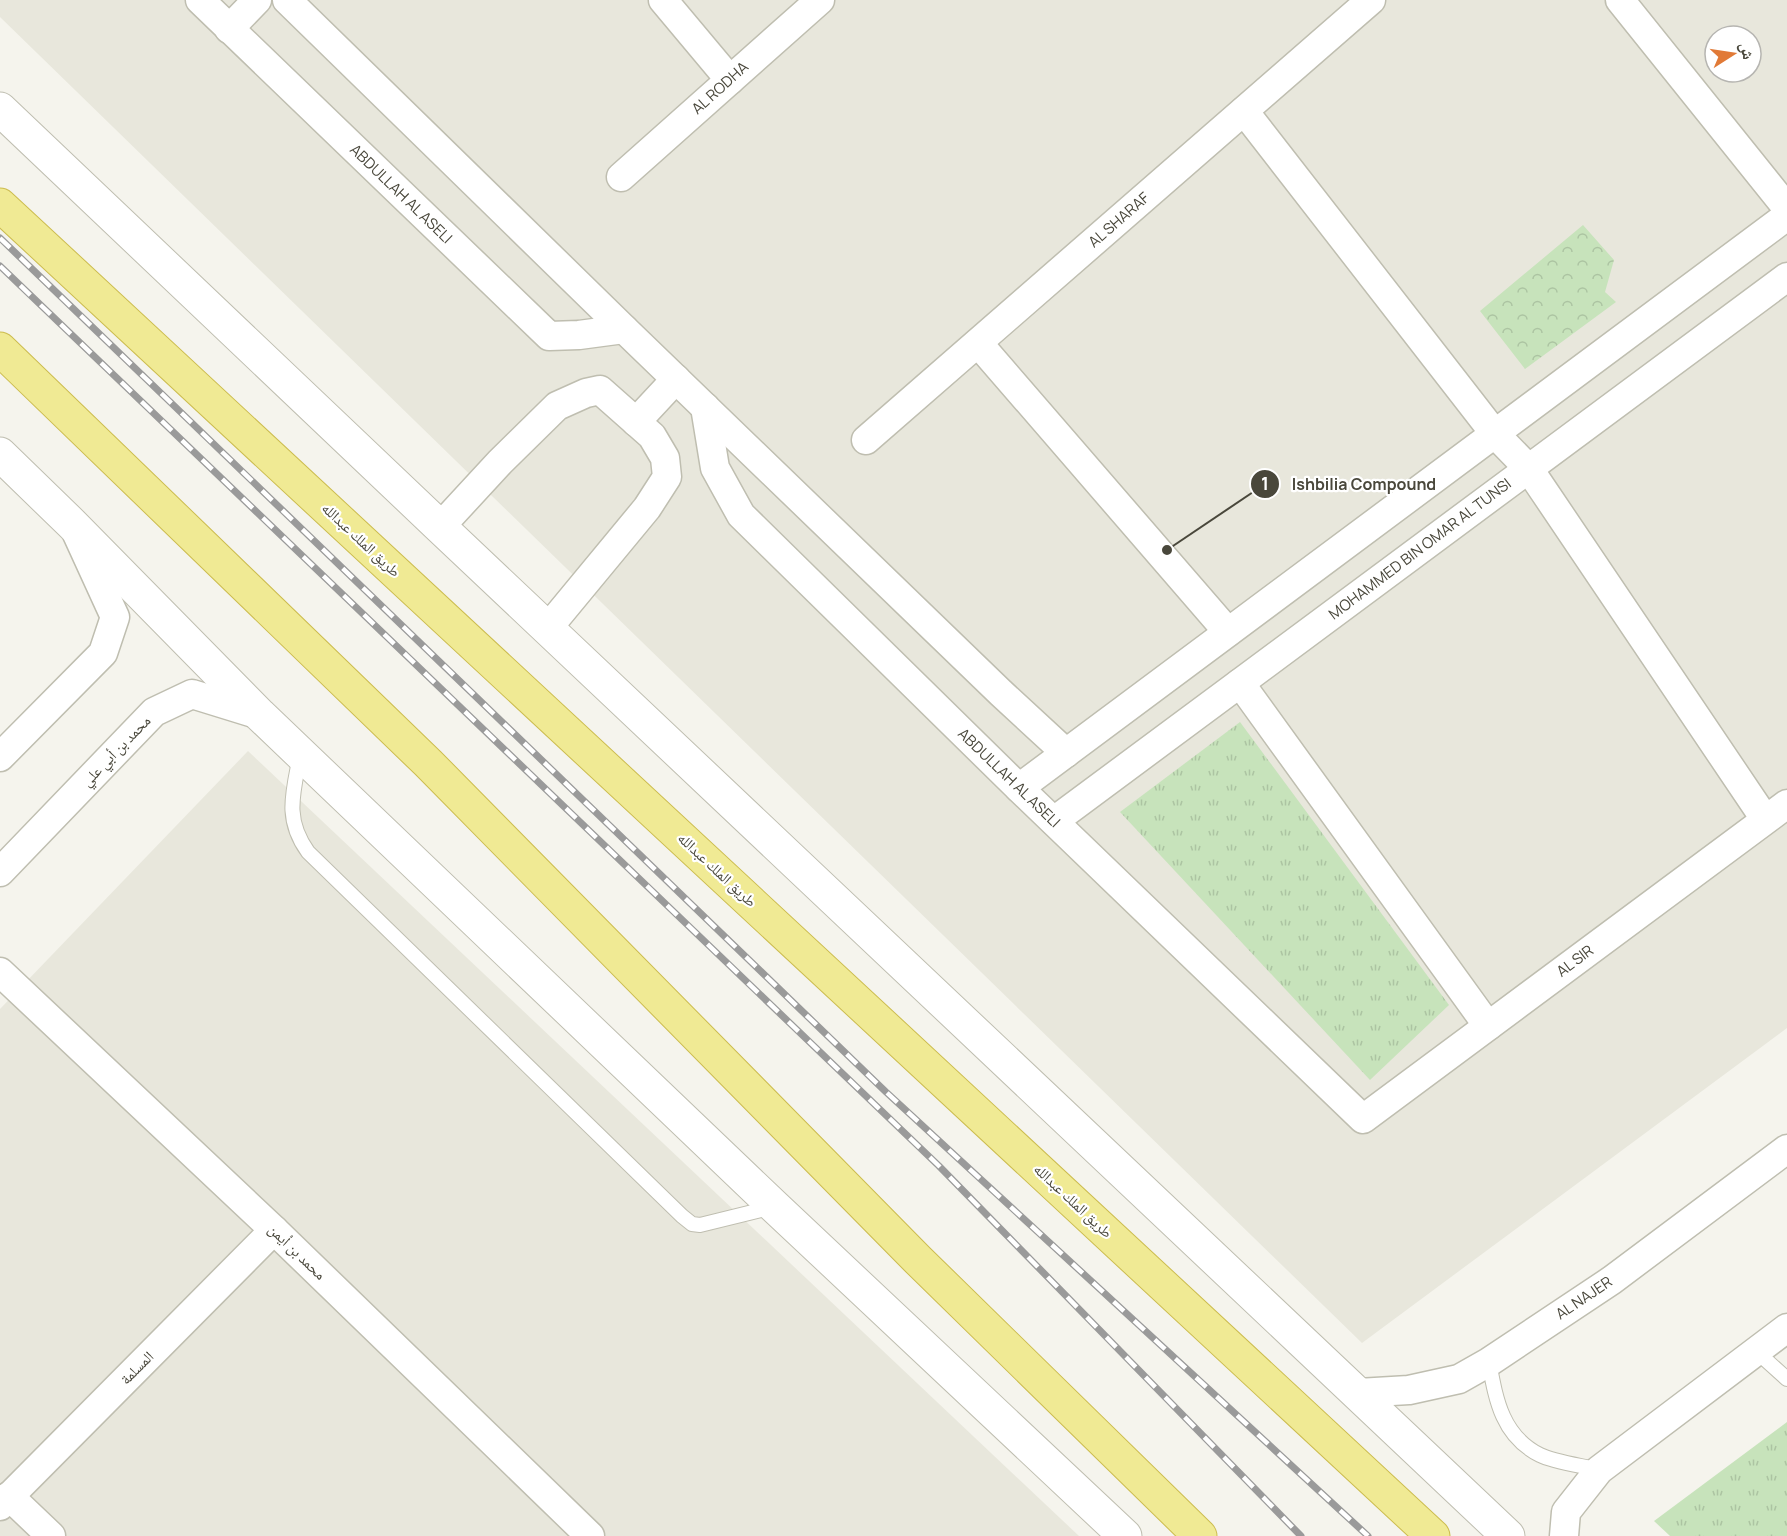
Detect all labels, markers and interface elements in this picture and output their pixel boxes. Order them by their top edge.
north arrow [1703,24,1763,84]
text: ش [1735,40,1760,61]
street label: AL RODHA [687,56,753,119]
street label: ABDULLAH AL ASELI [346,139,457,248]
street label: AL SHARAF [1083,187,1154,252]
callout: Ishbilia Compound [1250,467,1448,501]
text: 1 [1261,471,1269,495]
text: Ishbilia Compound [1292,473,1436,495]
street label: MOHAMMED BIN OMAR AL TUNSI [1324,473,1515,624]
street label: طريق الملك عبدالله [317,498,405,582]
street label: محمد بن أبي علي [76,710,156,792]
street label: ABDULLAH AL ASELI [954,723,1065,832]
street label: طريق الملك عبدالله [673,828,761,912]
street label: AL SIR [1552,940,1598,982]
street label: طريق الملك عبدالله [1029,1159,1117,1243]
street label: محمد بن أيمن [264,1219,331,1285]
street label: AL NAJER [1551,1271,1616,1324]
street label: المسلمة [115,1346,158,1389]

